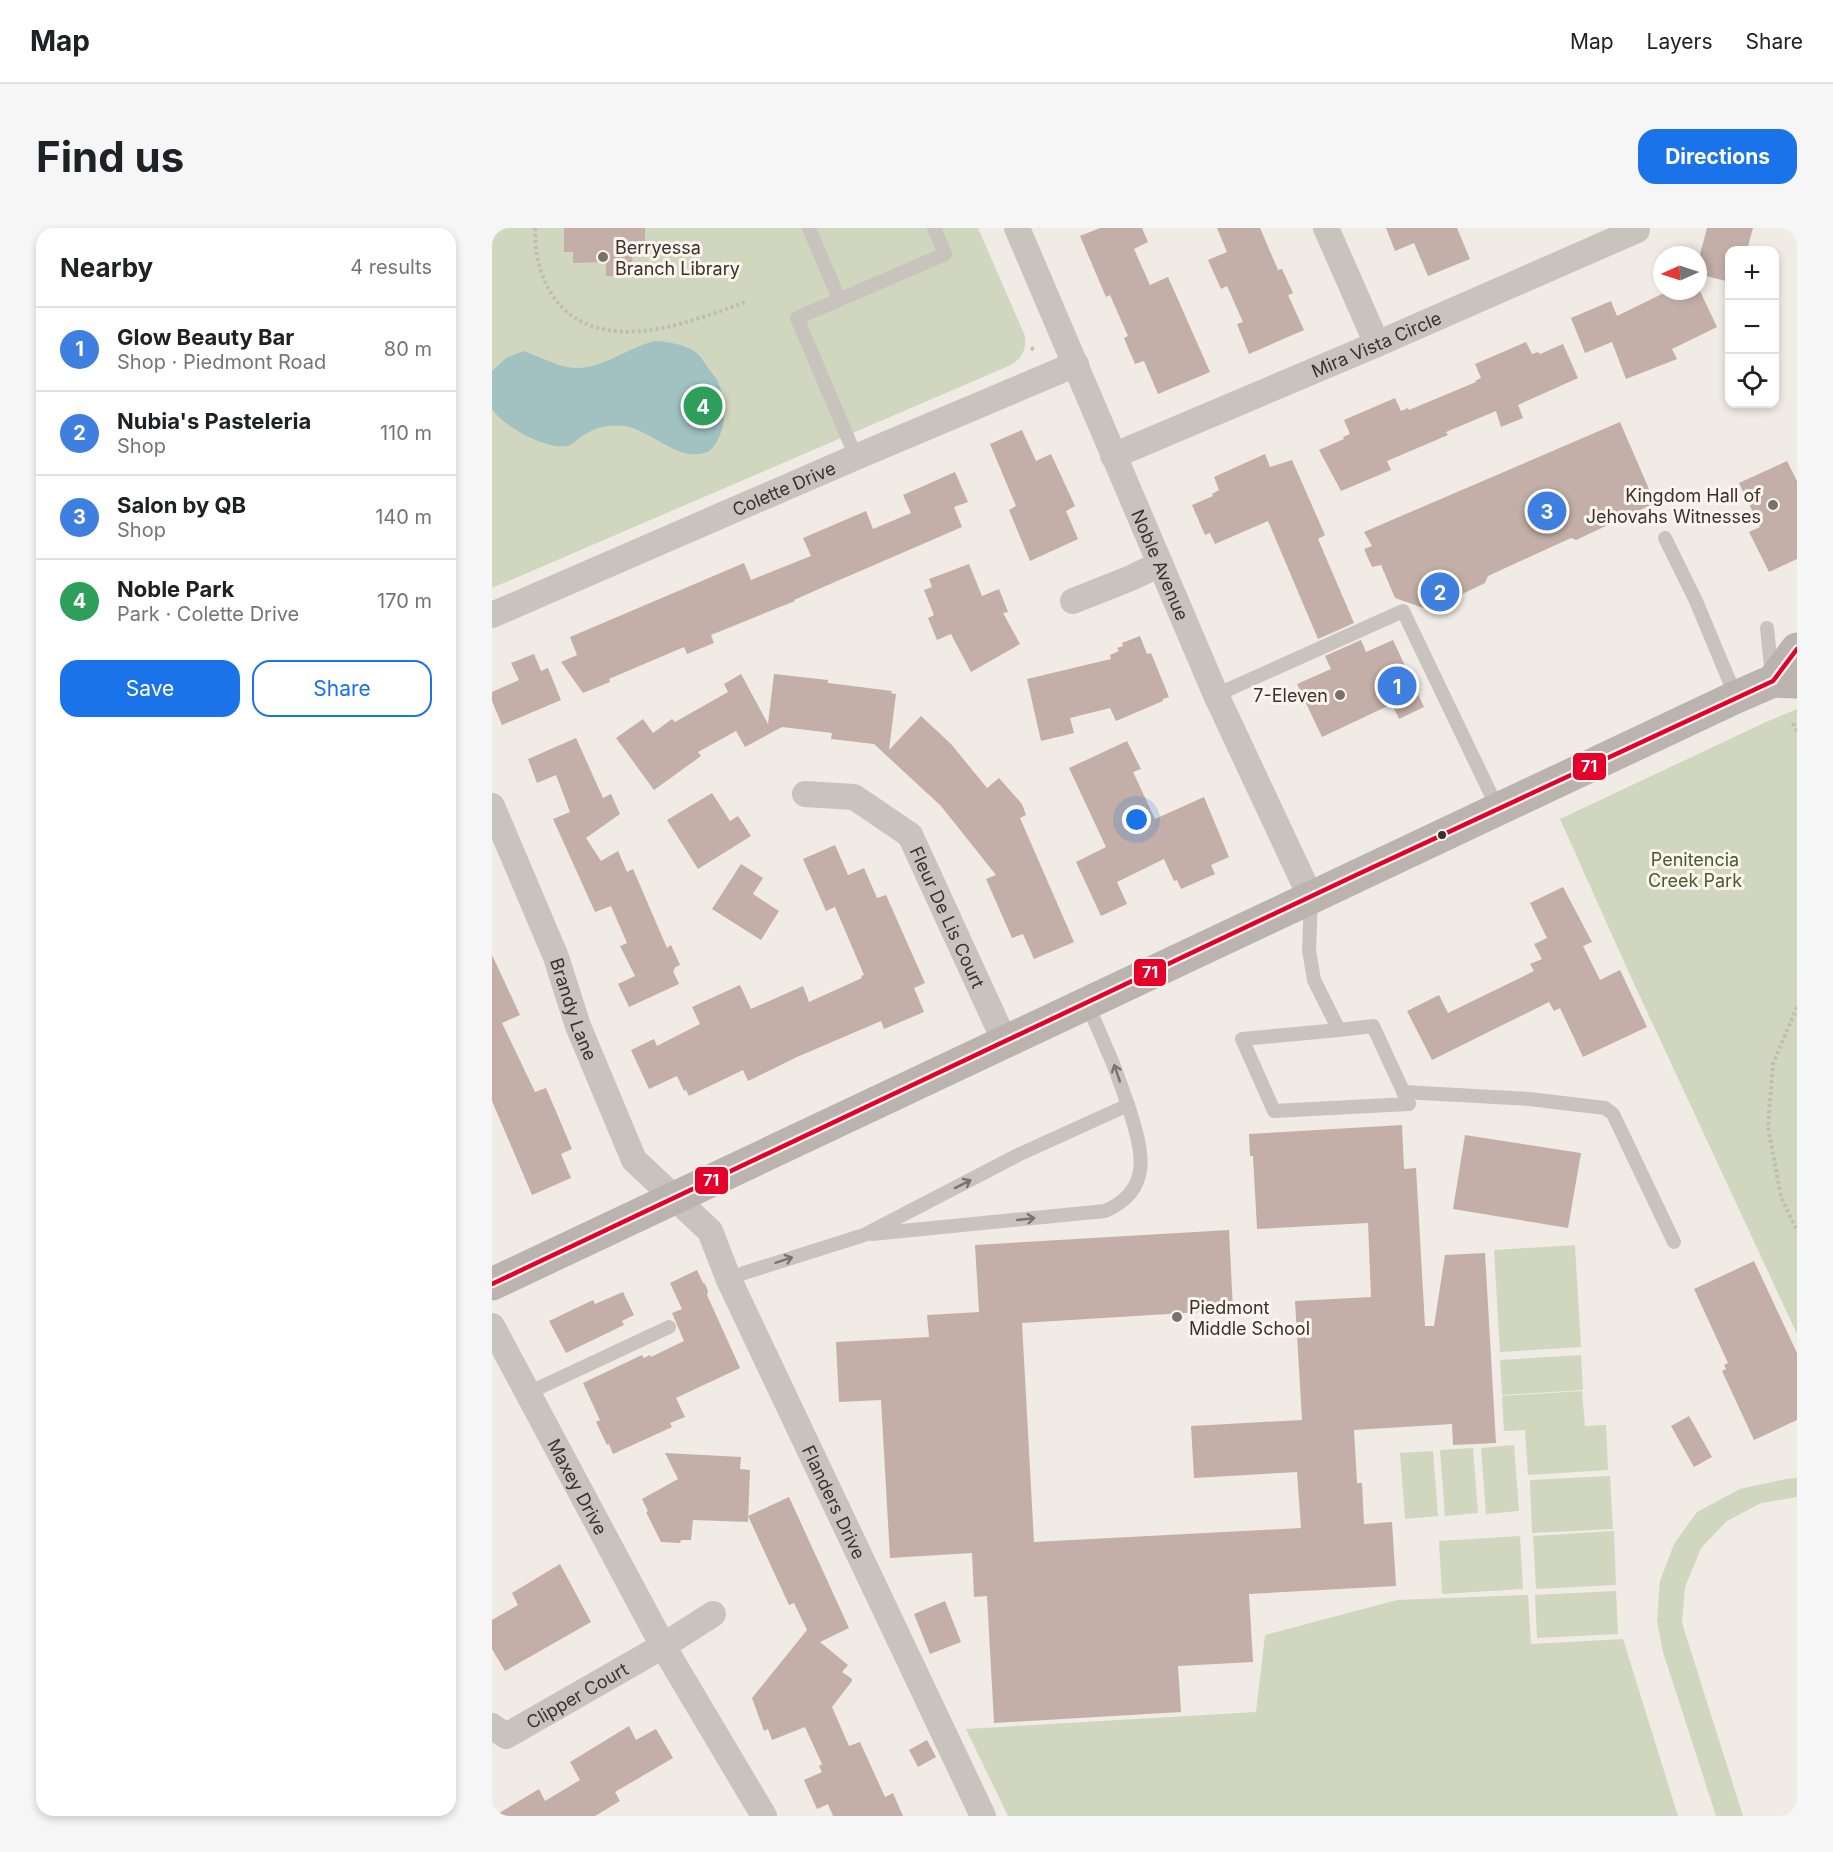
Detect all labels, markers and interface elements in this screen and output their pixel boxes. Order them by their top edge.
text: Map [30,24,90,58]
text: Map [1570,29,1614,54]
text: Layers [1647,29,1713,54]
text: Share [1746,29,1803,54]
button: Directions [1638,129,1797,184]
text: Find us [36,131,184,182]
place label: Berryessa Branch Library [615,237,740,279]
north arrow [1653,246,1707,300]
map controls [1725,246,1779,408]
button: + [1725,246,1779,300]
marker: Berryessa Branch Library [596,250,610,264]
text: Nearby [60,252,153,283]
text: 4 results [350,255,432,279]
button: − [1725,300,1779,354]
street label: Mira Vista Circle [1308,307,1444,381]
text: Glow Beauty Bar [117,324,294,350]
text: 1 [75,337,84,361]
text: 80 m [384,337,432,361]
text: Shop · Piedmont Road [117,350,326,374]
button: locate [1725,354,1779,408]
pin: 4 [684,384,722,429]
text: Nubia's Pasteleria [117,408,311,434]
text: 2 [73,421,86,445]
text: 110 m [380,421,432,445]
text: Shop [117,434,166,458]
street label: Colette Drive [729,457,838,520]
place label: Kingdom Hall of Jehovahs Witnesses [1586,485,1761,527]
pin: 3 [1528,488,1566,534]
text: Salon by QB [117,492,246,518]
marker: Kingdom Hall of Jehovahs Witnesses [1766,498,1780,512]
text: 3 [73,505,86,529]
text: 140 m [375,505,432,529]
street label: Noble Avenue [1128,506,1193,623]
text: Shop [117,518,166,542]
pin: 2 [1420,570,1460,614]
text: Noble Park [117,576,234,602]
text: 4 [73,589,86,613]
text: 170 m [377,589,432,613]
text: Park · Colette Drive [117,602,299,626]
button: Save [60,660,240,717]
button: Share [252,660,432,717]
pin: 1 [1378,664,1416,708]
place label: 7-Eleven [1253,685,1328,706]
marker: 7-Eleven [1333,688,1347,702]
line badge: 71 [1572,752,1607,781]
text: 71 [1581,756,1597,776]
your location [1122,805,1151,834]
unlabelled marker [1436,829,1448,841]
street label: Fleur De Lis Court [906,843,989,991]
park label: Penitencia Creek Park [1648,849,1742,891]
street label: Brandy Lane [546,955,602,1063]
line badge: 71 [1133,958,1167,987]
text: 71 [1142,962,1158,982]
one-way arrow [1110,1064,1121,1083]
line badge: 71 [694,1166,729,1195]
text: 71 [703,1170,719,1190]
one-way arrow [953,1178,971,1189]
one-way arrow [1016,1213,1036,1224]
one-way arrow [774,1254,793,1265]
place label: Piedmont Middle School [1189,1297,1310,1339]
marker: Piedmont Middle School [1170,1310,1184,1324]
street label: Maxey Drive [544,1435,612,1538]
street label: Flanders Drive [798,1442,870,1562]
street label: Clipper Court [522,1658,632,1733]

